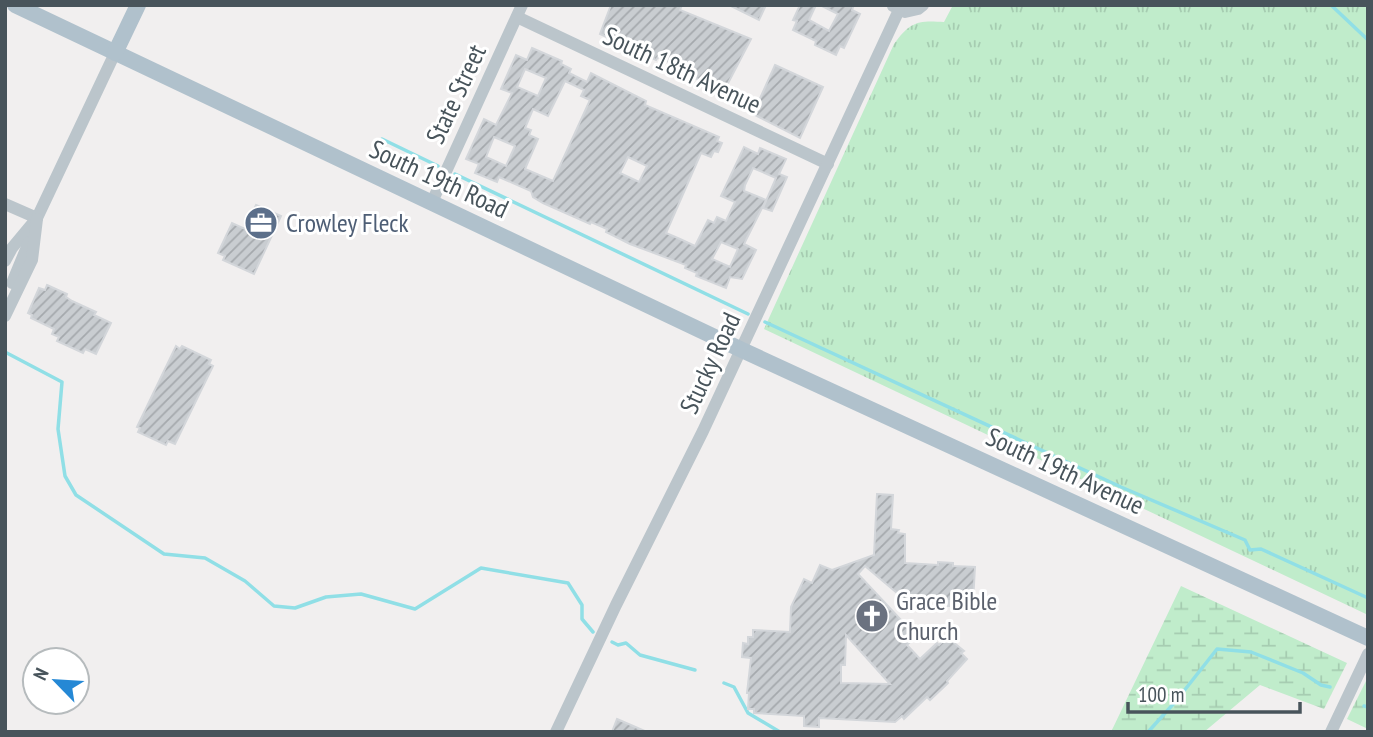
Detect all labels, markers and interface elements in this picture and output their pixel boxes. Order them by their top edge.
street label: South 18th Avenue [598,19,766,120]
street label: State Street [418,39,493,149]
street label: South 19th Road [364,132,514,225]
office icon: Crowley Fleck [242,204,280,242]
place label: Crowley Fleck [286,206,409,239]
street label: Stucky Road [672,307,747,419]
street label: South 19th Avenue [981,420,1149,521]
place label: Grace Bible Church [896,584,997,647]
church icon: Grace Bible Church [853,597,891,635]
north arrow [21,646,91,716]
text: N [28,664,54,684]
scale bar [1128,670,1300,714]
text: 100 m [1138,681,1184,708]

